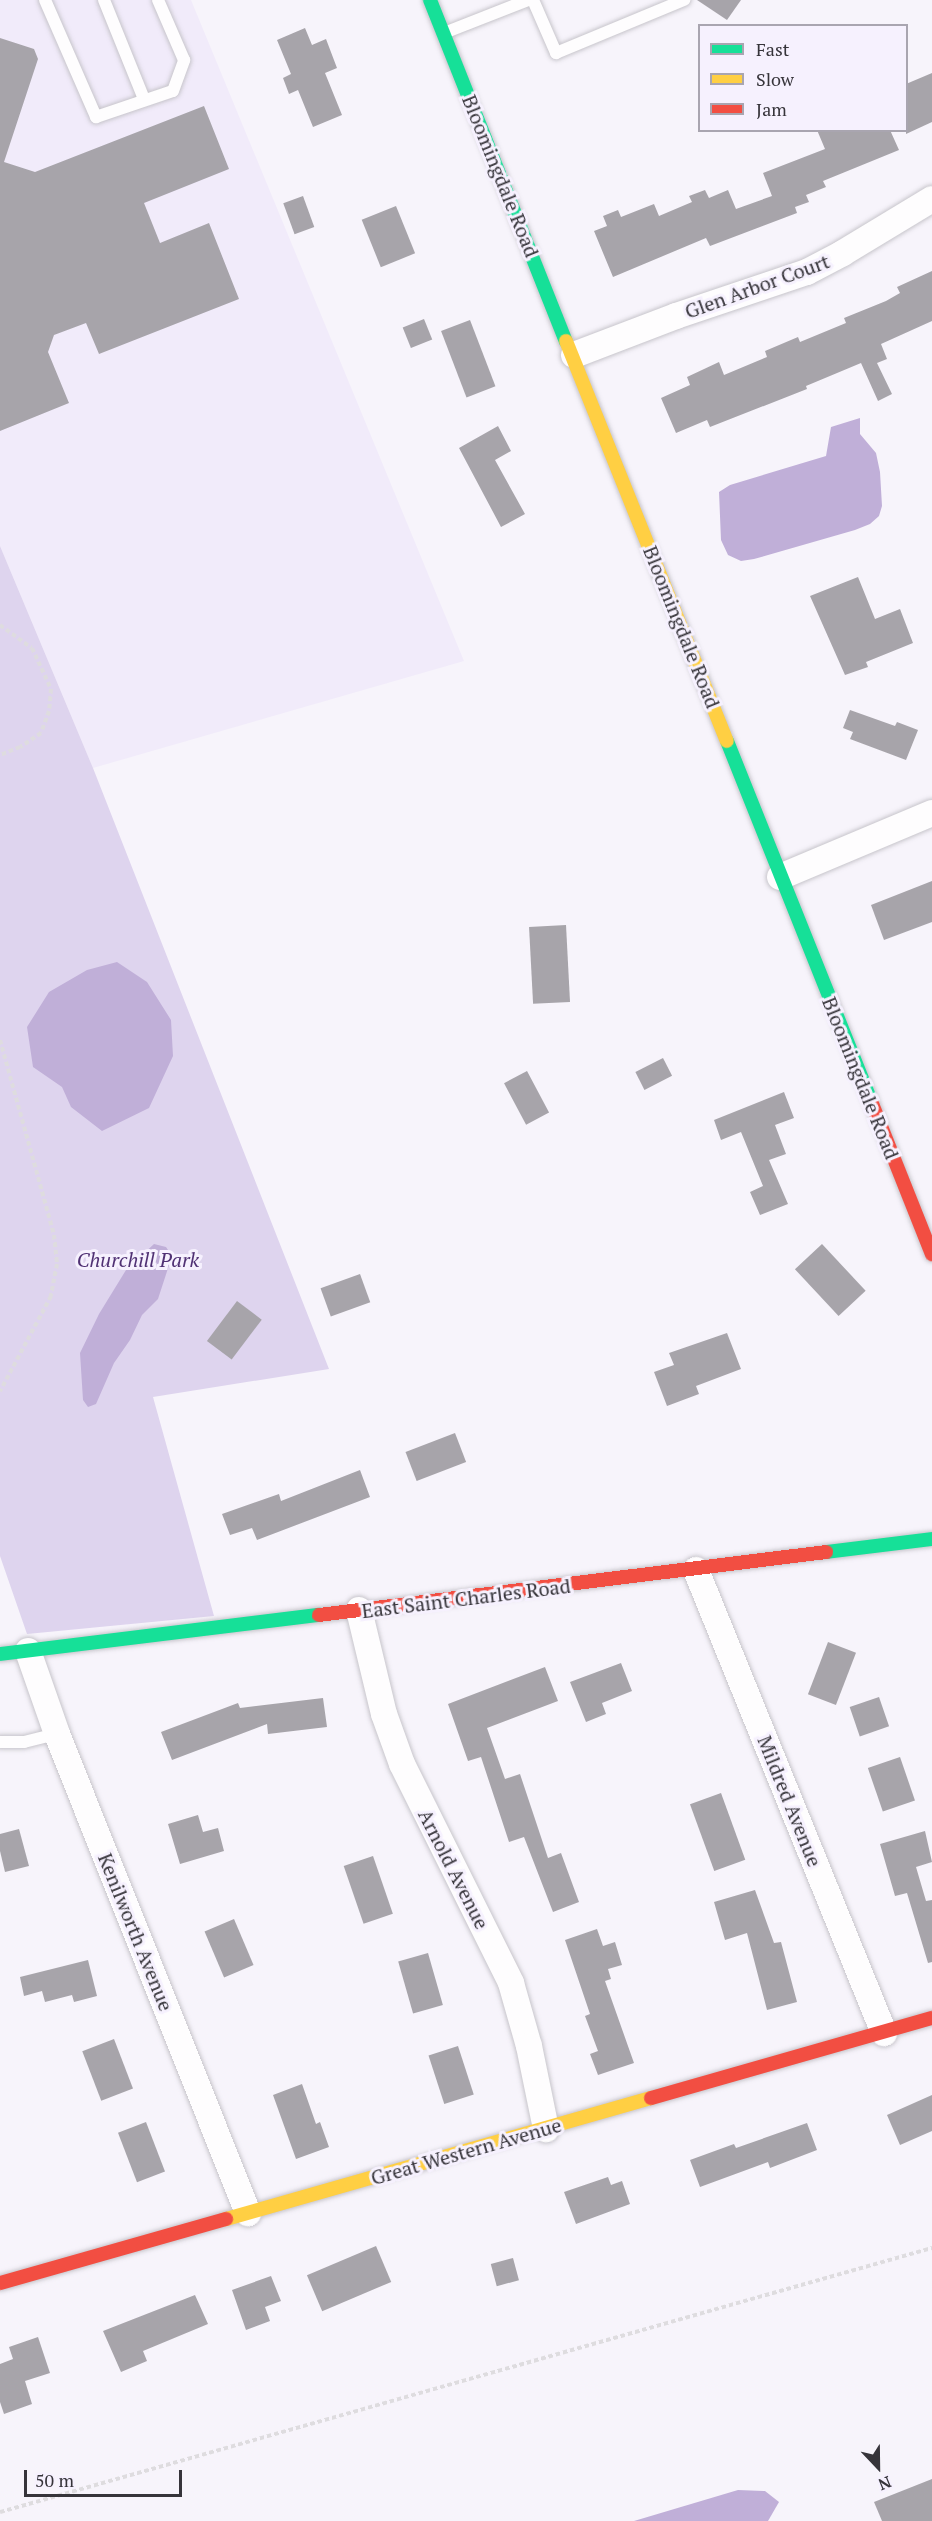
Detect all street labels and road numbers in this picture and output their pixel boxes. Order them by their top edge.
street label: Bloomingdale Road [457,91,545,261]
street label: Glen Arbor Court [681,249,833,323]
street label: Bloomingdale Road [638,542,726,712]
street label: Bloomingdale Road [817,993,905,1163]
street label: East Saint Charles Road [360,1573,572,1623]
street label: Mildred Avenue [753,1732,827,1870]
street label: Arnold Avenue [413,1805,495,1933]
street label: Kenilworth Avenue [93,1849,179,2015]
street label: Great Western Avenue [368,2112,564,2190]

